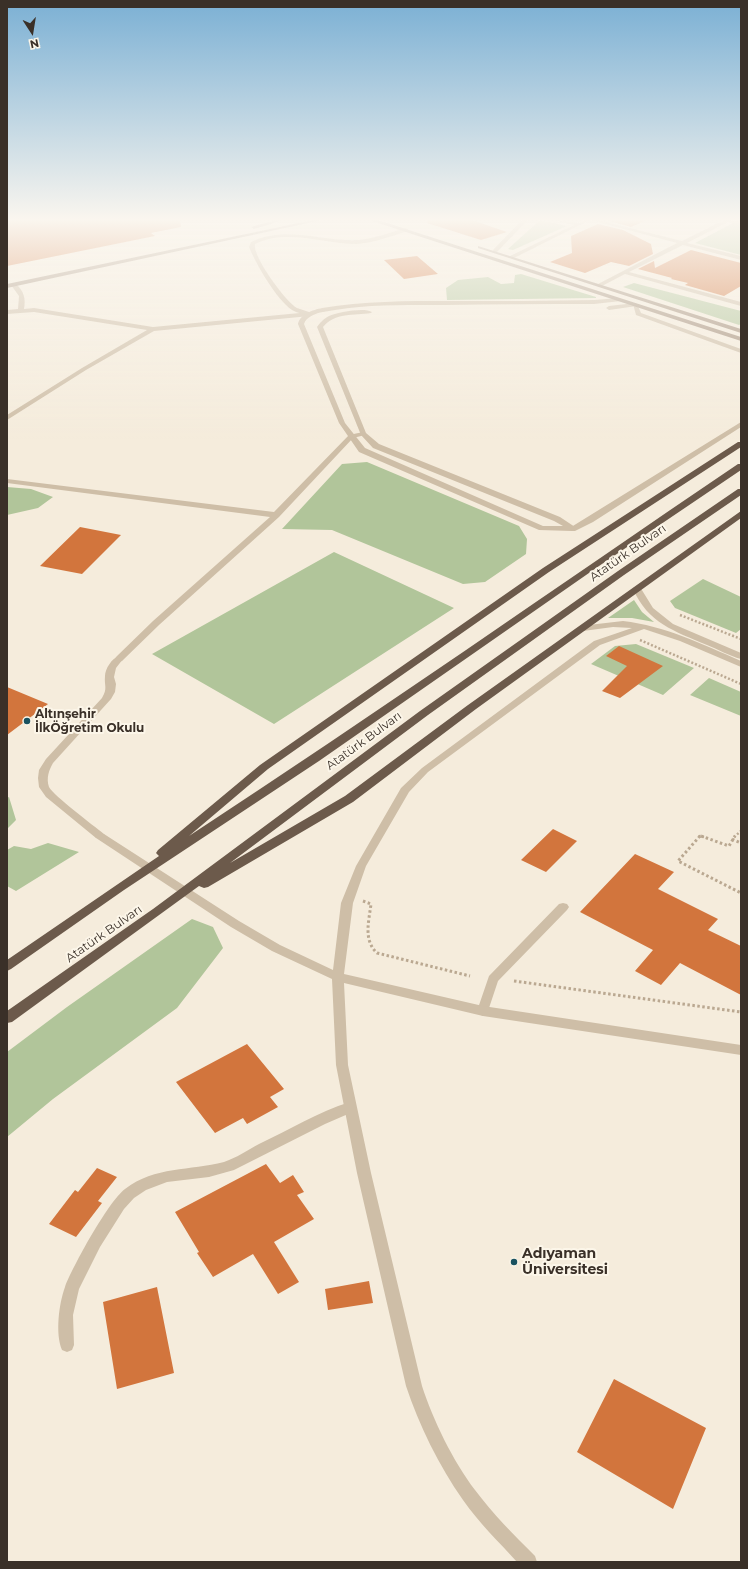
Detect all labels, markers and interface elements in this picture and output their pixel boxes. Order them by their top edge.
north arrow [12,12,52,52]
text: N [29,36,40,52]
street label: Atatürk Bulvarı [587,521,669,585]
place label: Altınşehir İlkÖğretim Okulu [35,707,144,735]
street label: Atatürk Bulvarı [323,709,405,773]
marker: Altınşehir İlkÖğretim Okulu [22,716,32,726]
street label: Atatürk Bulvarı [63,902,145,966]
place label: Adıyaman Üniversitesi [522,1246,608,1278]
marker: Adıyaman Üniversitesi [509,1257,519,1267]

